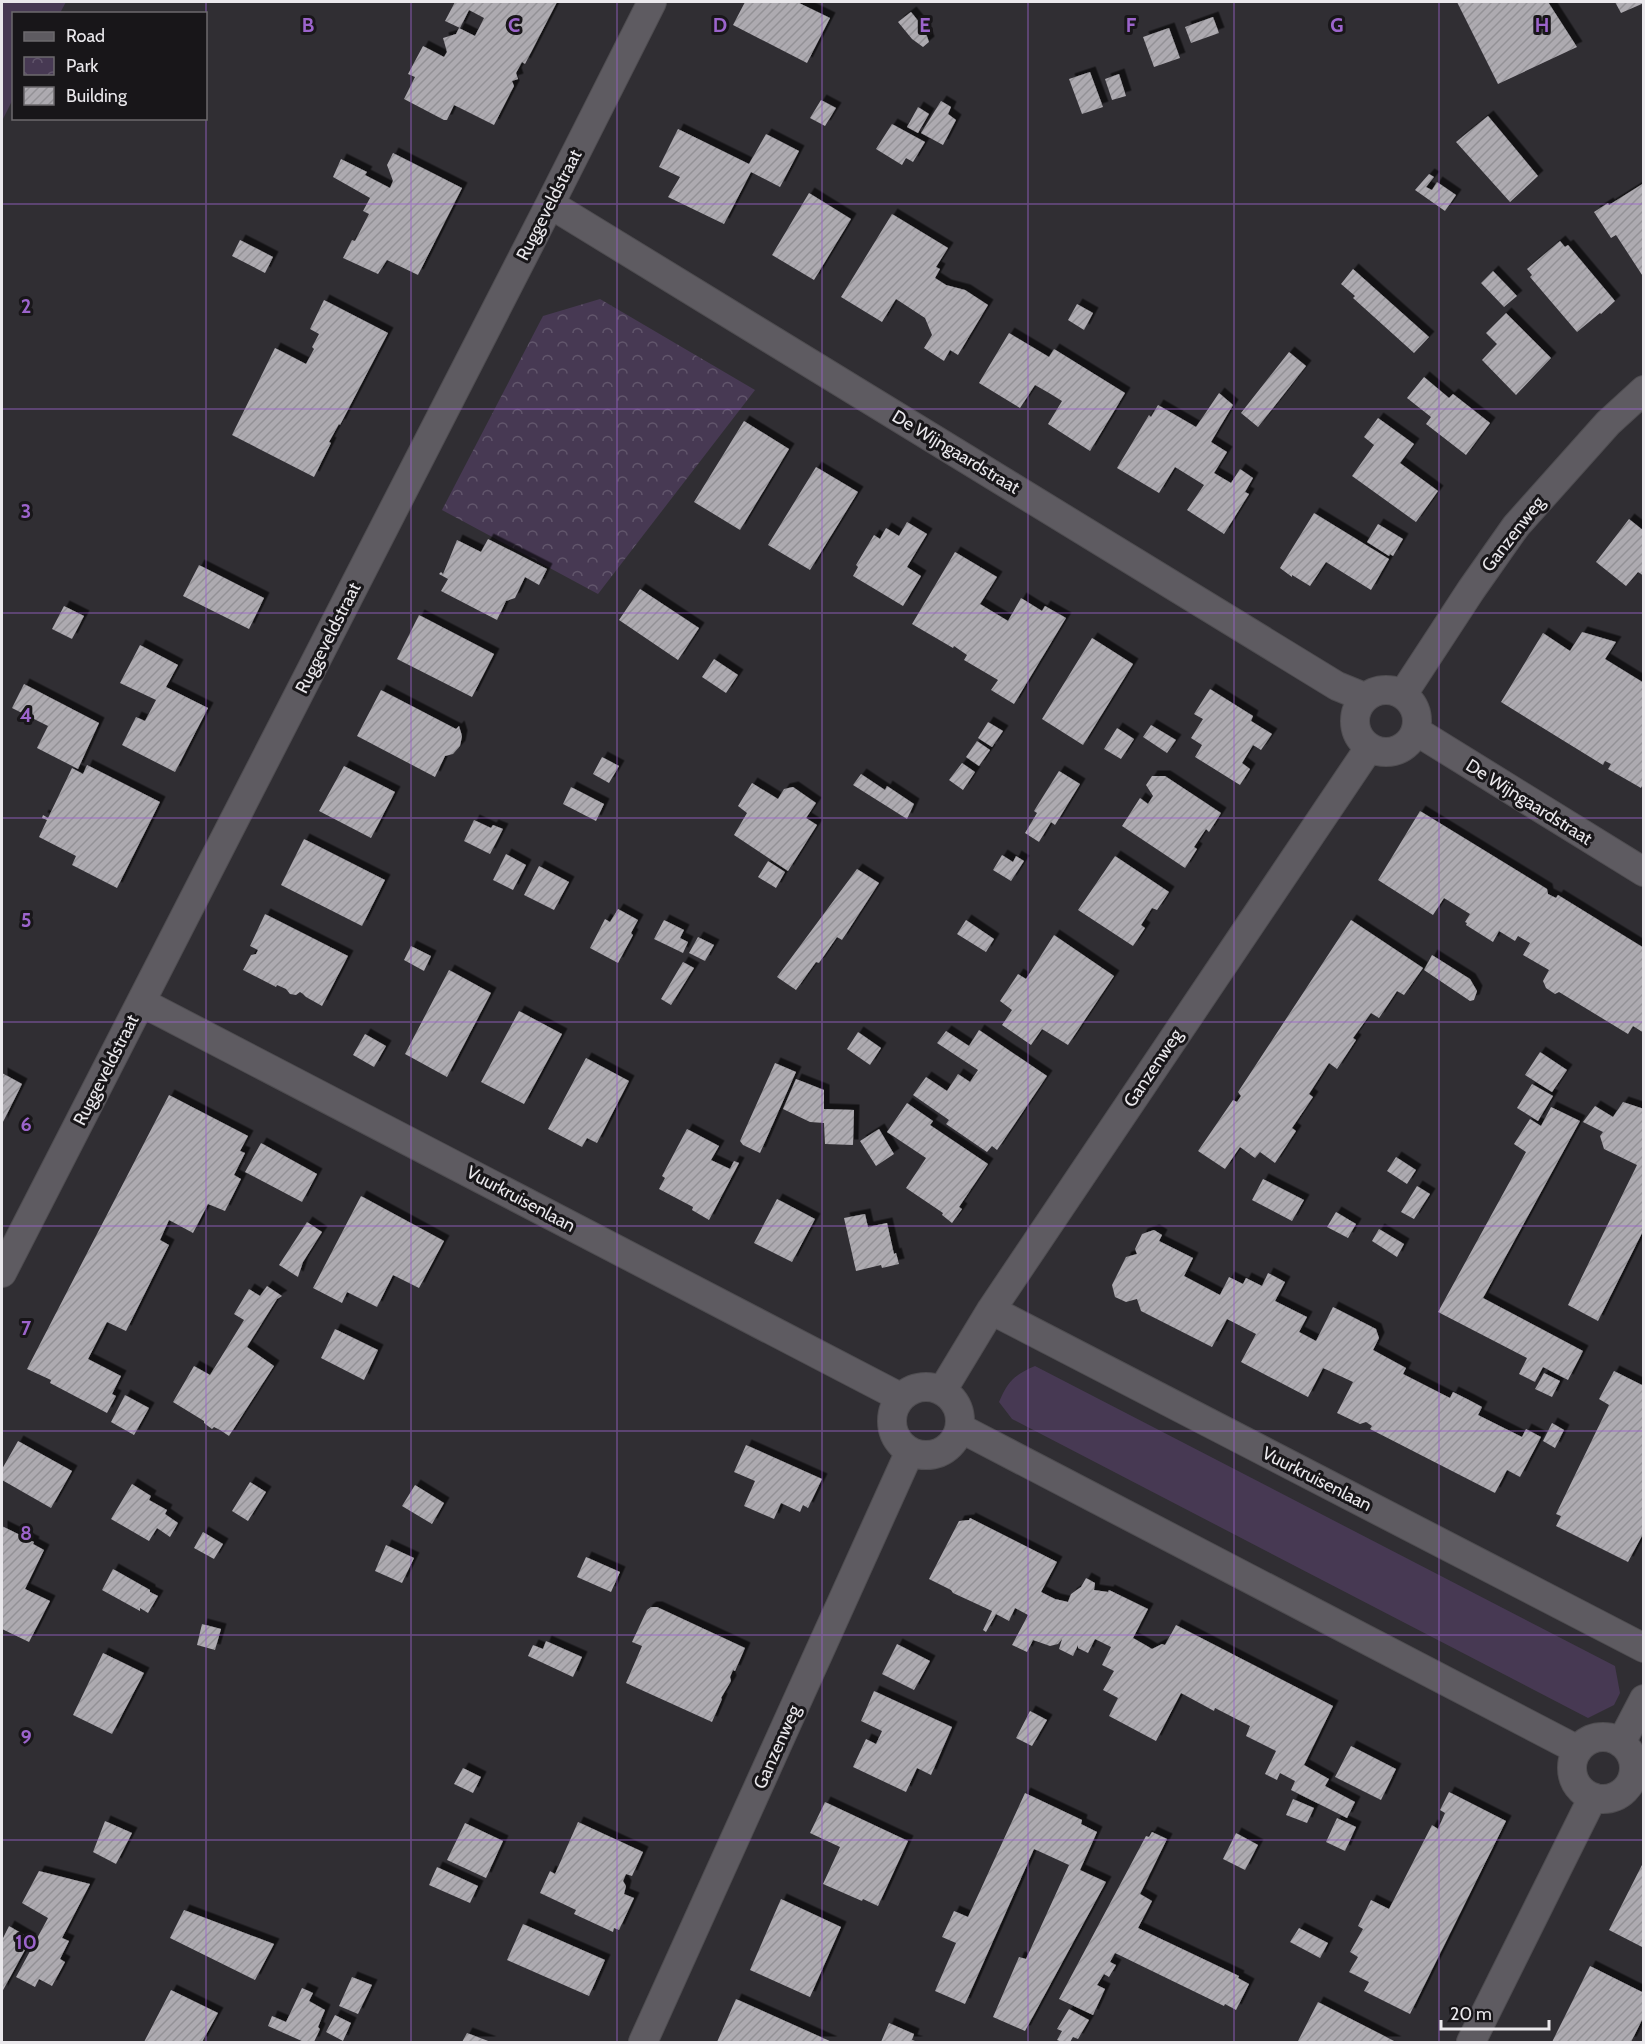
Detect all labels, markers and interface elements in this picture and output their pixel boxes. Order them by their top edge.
legend [12,12,207,120]
text: B [302,13,314,37]
text: C [508,13,520,37]
text: D [713,13,727,37]
text: E [919,13,931,37]
text: F [1126,13,1137,37]
text: G [1330,13,1344,37]
text: H [1535,13,1549,37]
text: Road [66,25,105,47]
text: Park [66,55,99,77]
text: Building [66,85,128,107]
street label: Ruggeveldstraat [512,146,586,264]
text: 2 [21,294,31,318]
street label: De Wijngaardstraat [888,405,1024,499]
street label: Ganzenweg [1477,491,1550,576]
text: 3 [21,499,31,523]
street label: Ruggeveldstraat [291,579,365,697]
text: 4 [20,703,32,727]
street label: De Wijngaardstraat [1462,754,1596,850]
text: 5 [21,908,31,932]
street label: Ruggeveldstraat [69,1011,143,1129]
street label: Ganzenweg [1119,1024,1188,1111]
text: 6 [20,1112,32,1136]
street label: Vuurkruisenlaan [463,1161,579,1237]
text: 7 [21,1316,32,1340]
street label: Vuurkruisenlaan [1258,1442,1376,1516]
text: 8 [20,1521,32,1545]
street label: Ganzenweg [749,1701,806,1792]
text: 9 [20,1725,32,1749]
text: 10 [15,1930,37,1954]
scale bar [1441,1993,1549,2031]
text: 20 m [1450,2003,1492,2025]

